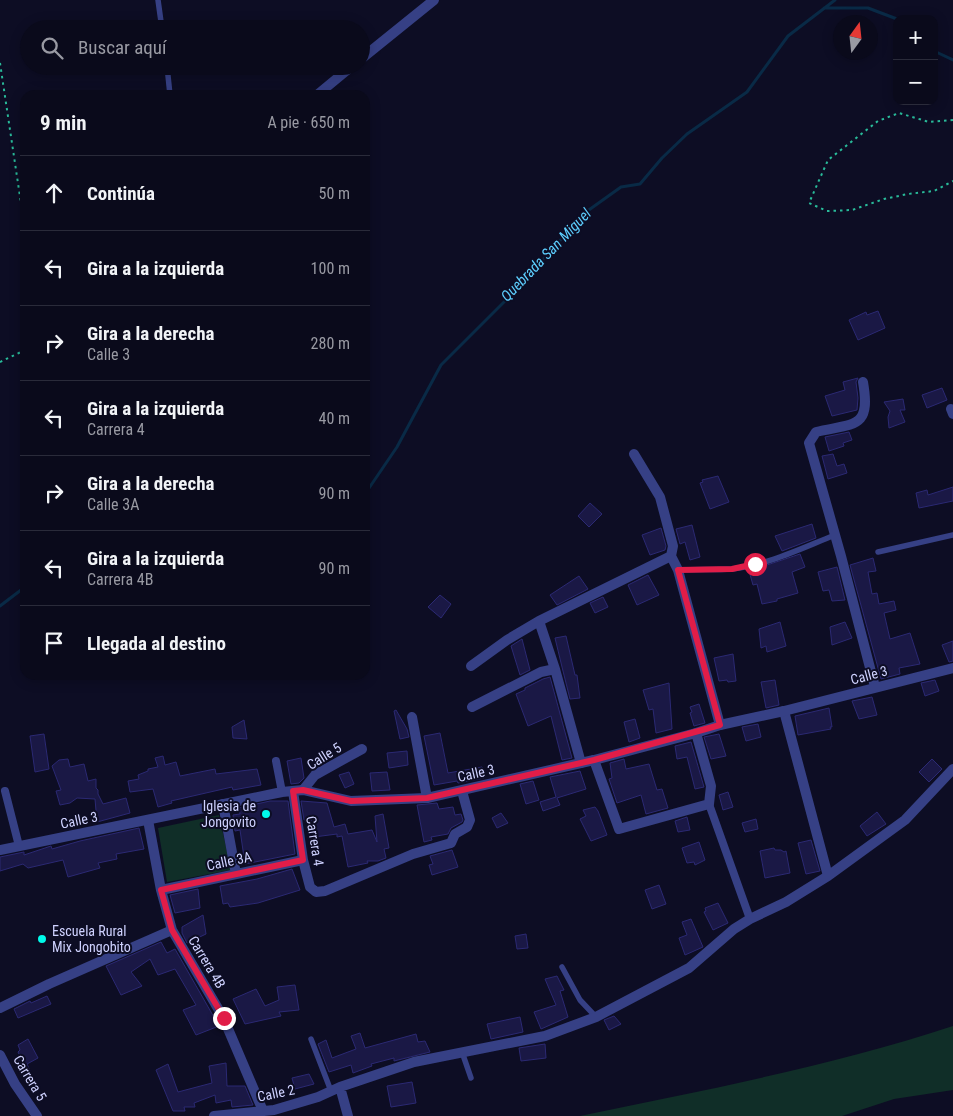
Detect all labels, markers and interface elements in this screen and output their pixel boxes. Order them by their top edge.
north arrow [833,15,878,60]
map controls [893,15,938,105]
button: + [893,15,938,60]
search box [20,20,370,75]
icon: search [38,34,66,62]
text: Buscar aquí [78,36,167,59]
button: − [893,60,938,105]
text: 9 min [40,111,87,135]
text: A pie · 650 m [267,113,350,132]
icon: ahead [40,179,68,207]
text: Continúa [87,182,155,205]
text: 50 m [318,184,350,203]
water label: Quebrada San Miguel [497,204,595,305]
icon: left [40,254,68,282]
text: Gira a la izquierda [87,257,224,280]
text: 100 m [311,259,350,278]
text: Gira a la derecha [87,322,214,345]
icon: right [40,329,68,357]
text: 280 m [311,334,350,353]
text: Calle 3 [87,345,130,364]
text: Gira a la izquierda [87,397,224,420]
icon: left [40,404,68,432]
text: 40 m [318,409,350,428]
text: Carrera 4 [87,420,145,439]
text: Gira a la derecha [87,472,214,495]
icon: right [40,479,68,507]
text: 90 m [318,484,350,503]
text: Calle 3A [87,495,139,514]
text: Gira a la izquierda [87,547,224,570]
route start [744,553,767,576]
icon: left [40,554,68,582]
text: 90 m [318,559,350,578]
text: Carrera 4B [87,570,153,589]
icon: arrive [40,629,68,657]
text: Llegada al destino [87,632,226,655]
street label: Calle 3 [849,662,889,688]
street label: Calle 5 [304,739,344,773]
street label: Calle 3 [456,761,496,785]
place label: Iglesia de Jongovito [201,798,256,830]
street label: Calle 3 [59,808,99,832]
marker: Iglesia de Jongovito [260,808,272,820]
street label: Carrera 4 [303,815,327,867]
street label: Calle 3A [205,848,253,874]
place label: Escuela Rural Mix Jongobito [52,923,131,955]
marker: Escuela Rural Mix Jongobito [36,933,48,945]
street label: Carrera 4B [185,933,229,991]
route end [213,1007,236,1030]
street label: Carrera 5 [10,1052,50,1104]
street label: Calle 2 [256,1081,296,1105]

